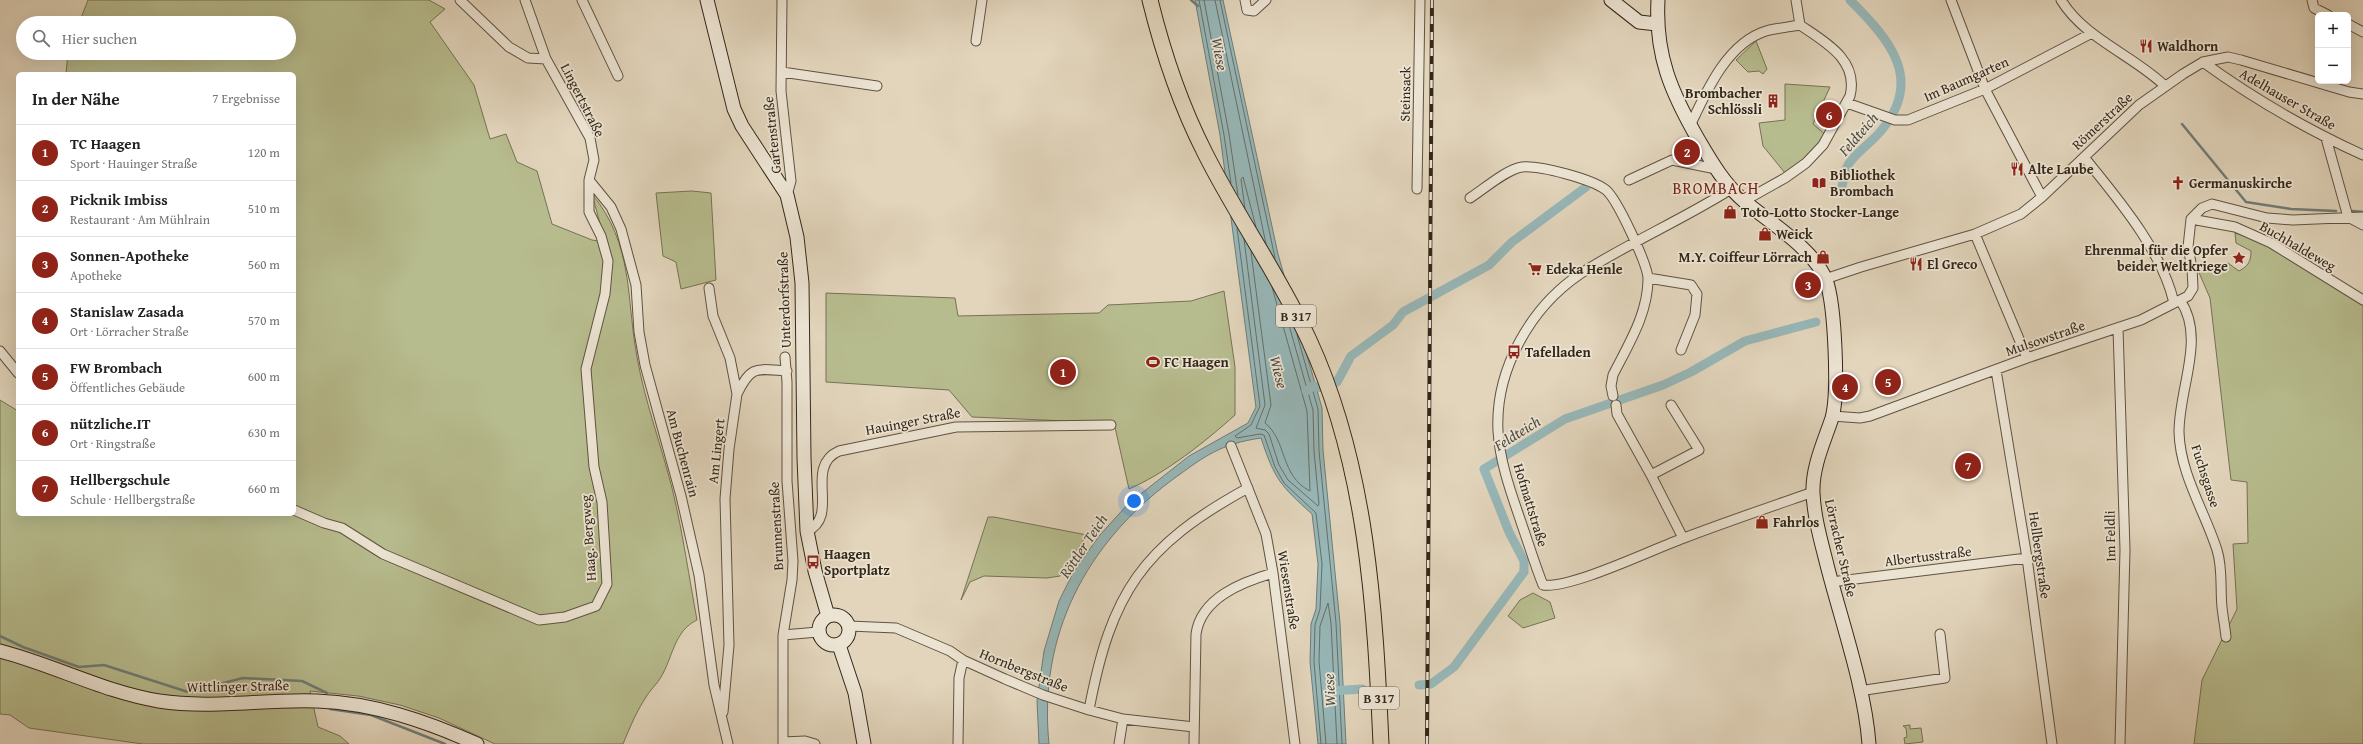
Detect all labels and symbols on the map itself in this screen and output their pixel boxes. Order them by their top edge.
water label: Wiese [1207,36,1233,72]
place label: Waldhorn [2157,36,2219,56]
restaurant icon: Waldhorn [2138,38,2154,54]
street label: Im Baumgarten [1920,51,2012,107]
street label: Lingertstraße [556,60,610,141]
street label: Adelhauser Straße [2236,63,2340,135]
street label: Steinsack [1395,65,1415,122]
place label: Brombacher Schlössli [1685,83,1763,119]
street label: Römerstraße [2067,87,2137,154]
building icon: Brombacher Schlössli [1765,93,1781,109]
street label: Gartenstraße [758,95,786,175]
pin: 6 [1816,100,1842,130]
water label: Feldteich [1833,107,1883,161]
pin: 2 [1674,137,1700,167]
place label: Alte Laube [2028,159,2094,179]
restaurant icon: Alte Laube [2009,161,2025,177]
place label: Bibliothek Brombach [1830,165,1896,201]
place label: Germanuskirche [2189,173,2292,193]
library icon: Bibliothek Brombach [1811,175,1827,191]
church icon: Germanuskirche [2170,175,2186,191]
district label: BROMBACH [1673,176,1759,200]
place label: Toto-Lotto Stocker-Lange [1741,202,1899,222]
shop icon: Toto-Lotto Stocker-Lange [1722,204,1738,220]
street label: Buchhaldeweg [2256,216,2340,276]
place label: Weick [1776,224,1814,244]
shop icon: Weick [1757,226,1773,242]
place label: Ehrenmal für die Opfer beider Weltkriege [2085,240,2229,276]
place label: M.Y. Coiffeur Lörrach [1679,247,1813,267]
shop icon: M.Y. Coiffeur Lörrach [1815,249,1831,265]
place icon: Ehrenmal für die Opfer beider Weltkriege [2231,250,2247,266]
street label: Unterdorfstraße [772,251,796,349]
place label: El Greco [1927,254,1978,274]
restaurant icon: El Greco [1908,256,1924,272]
place label: Edeka Henle [1546,259,1623,279]
supermarket icon: Edeka Henle [1527,261,1543,277]
pin: 3 [1795,270,1821,300]
road number: B 317 [1276,305,1316,327]
street label: Mulsowstraße [2003,315,2088,361]
place label: Tafelladen [1525,342,1591,362]
bus stop icon: Tafelladen [1506,344,1522,360]
place label: FC Haagen [1164,352,1230,372]
sports icon: FC Haagen [1145,354,1161,370]
water label: Wiese [1265,354,1293,390]
pin: 1 [1050,357,1076,387]
pin: 5 [1875,367,1901,397]
pin: 4 [1832,372,1858,402]
street label: Hauinger Straße [864,402,963,440]
street label: Am Buchenrain [662,407,704,500]
water label: Feldteich [1489,410,1545,456]
street label: Am Lingert [703,417,729,485]
street label: Fuchsgasse [2186,442,2226,510]
pin: 7 [1955,451,1981,481]
street label: Hofmattstraße [1509,461,1553,550]
street label: Brunnenstraße [764,481,788,571]
your location [1124,491,1144,511]
street label: Haag. Bergweg [575,494,601,582]
street label: Lörracher Straße [1820,497,1862,599]
water label: Röttler Teich [1053,510,1112,583]
street label: Hellbergstraße [2024,510,2056,600]
street label: Im Feldli [2100,510,2120,562]
place label: Fahrlos [1773,512,1819,532]
shop icon: Fahrlos [1754,514,1770,530]
street label: Albertusstraße [1883,541,1973,571]
place label: Haagen Sportplatz [824,544,890,580]
street label: Wiesenstraße [1273,549,1305,631]
bus stop icon: Haagen Sportplatz [805,554,821,570]
street label: Hornbergstraße [977,643,1072,697]
water label: Wiese [1318,673,1340,707]
street label: Wittlinger Straße [187,675,290,697]
road number: B 317 [1359,687,1399,709]

